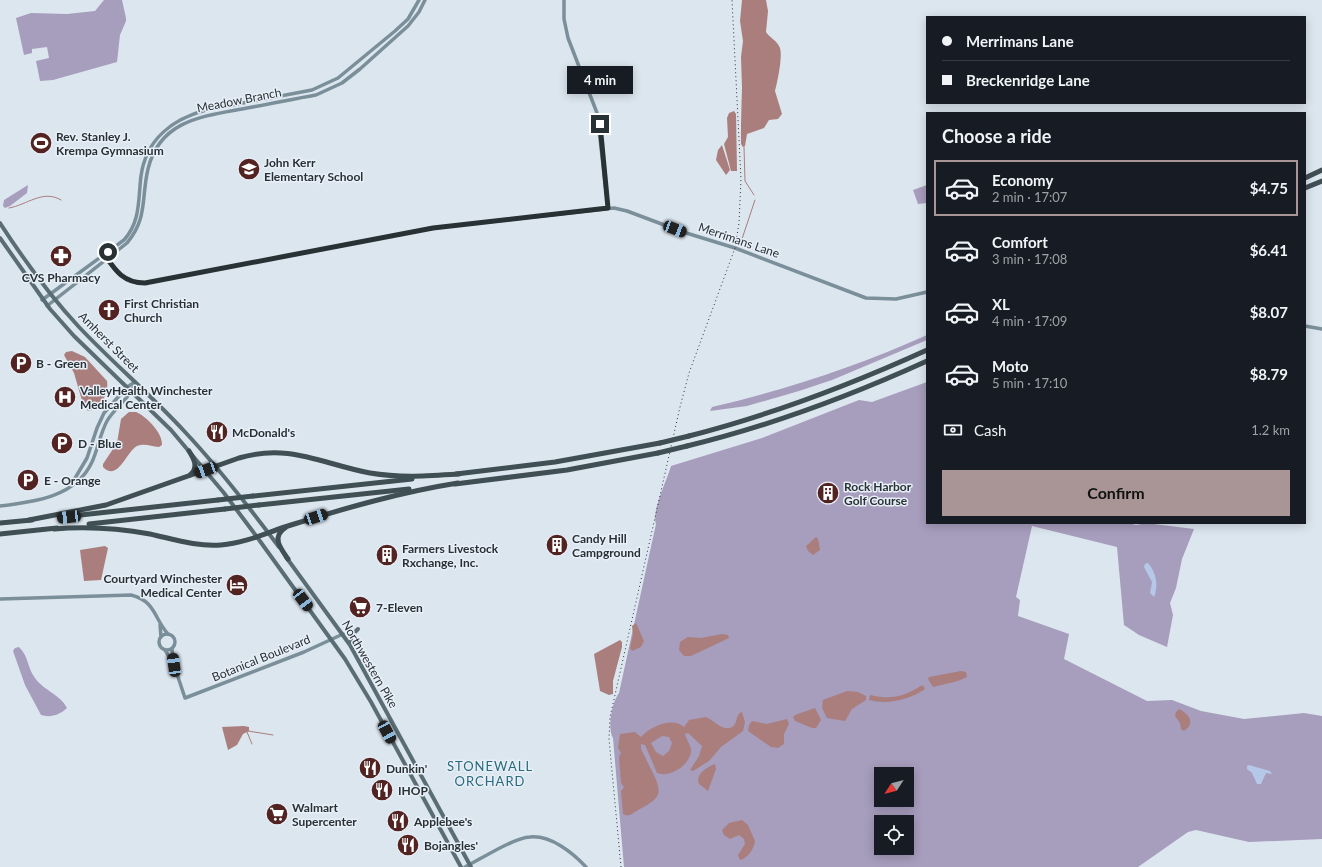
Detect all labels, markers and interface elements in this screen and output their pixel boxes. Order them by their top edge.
text: Merrimans Lane [966,32,1074,50]
callout: 4 min [567,66,633,94]
text: Breckenridge Lane [966,71,1090,89]
text: 4 min [584,72,616,88]
street label: Meadow Branch [195,84,283,116]
route end [591,115,609,133]
text: Choose a ride [942,125,1051,147]
place label: Rev. Stanley J. Krempa Gymnasium [56,129,164,158]
sports icon: Rev. Stanley J. Krempa Gymnasium [28,130,54,156]
place label: John Kerr Elementary School [264,155,363,184]
school or university icon: John Kerr Elementary School [236,156,262,182]
icon: car [944,170,980,206]
text: Economy [992,171,1053,189]
text: $4.75 [1250,179,1288,197]
text: 2 min · 17:07 [992,189,1067,205]
car [662,219,688,239]
street label: Merrimans Lane [696,219,782,261]
icon: car [944,232,980,268]
text: Comfort [992,233,1048,251]
text: $6.41 [1250,241,1288,259]
pharmacy icon: CVS Pharmacy [48,243,74,269]
route start [99,243,117,261]
text: 3 min · 17:08 [992,251,1067,267]
place label: CVS Pharmacy [22,270,101,285]
icon: car [944,294,980,330]
text: XL [992,295,1010,313]
place label: First Christian Church [124,296,199,325]
church icon: First Christian Church [96,297,122,323]
text: $8.07 [1250,303,1288,321]
street label: Amherst Street [76,309,143,376]
text: 4 min · 17:09 [992,313,1067,329]
parking icon: B - Green [8,350,34,376]
place label: B - Green [36,356,87,371]
icon: car [944,356,980,392]
text: Moto [992,357,1029,375]
text: $8.79 [1250,365,1288,383]
text: 5 min · 17:10 [992,375,1067,391]
place label: ValleyHealth Winchester Medical Center [79,383,213,412]
hospital icon: ValleyHealth Winchester Medical Center [52,384,78,410]
restaurant icon: McDonald's [204,419,230,445]
icon: cash [942,419,964,441]
text: Cash [974,421,1006,439]
text: 1.2 km [1251,422,1290,438]
place label: McDonald's [232,425,295,440]
parking icon: D - Blue [49,430,75,456]
place label: D - Blue [78,436,122,451]
car [193,460,219,480]
parking icon: E - Orange [15,467,41,493]
button: Confirm [942,470,1290,516]
place label: E - Orange [44,473,101,488]
place label: Rock Harbor Golf Course [844,479,912,508]
building icon: Rock Harbor Golf Course [815,480,841,506]
car [303,508,329,526]
car [56,510,82,524]
place label: Candy Hill Campground [572,531,641,560]
building icon: Candy Hill Campground [544,532,570,558]
place label: Farmers Livestock Rxchange, Inc. [402,541,499,570]
building icon: Farmers Livestock Rxchange, Inc. [374,542,400,568]
place label: Courtyard Winchester Medical Center [103,571,223,600]
hotel icon: Courtyard Winchester Medical Center [224,572,250,598]
car [291,587,315,613]
supermarket icon: 7-Eleven [347,594,373,620]
place label: 7-Eleven [376,600,423,615]
street label: Northwestern Pike [339,617,401,711]
street label: Botanical Boulevard [210,631,312,685]
car [166,652,182,678]
car [376,719,398,745]
restaurant icon: Dunkin' [357,755,383,781]
district label: STONEWALL ORCHARD [447,758,533,789]
place label: Dunkin' [386,761,427,776]
north arrow [874,767,914,807]
map controls [874,767,914,855]
restaurant icon: IHOP [369,777,395,803]
place label: IHOP [398,783,429,798]
place label: Walmart Supercenter [292,800,357,829]
supermarket icon: Walmart Supercenter [264,801,290,827]
restaurant icon: Applebee's [385,808,411,834]
place label: Applebee's [413,814,472,829]
button: locate [874,815,914,855]
restaurant icon: Bojangles' [395,832,421,858]
place label: Bojangles' [424,838,478,853]

